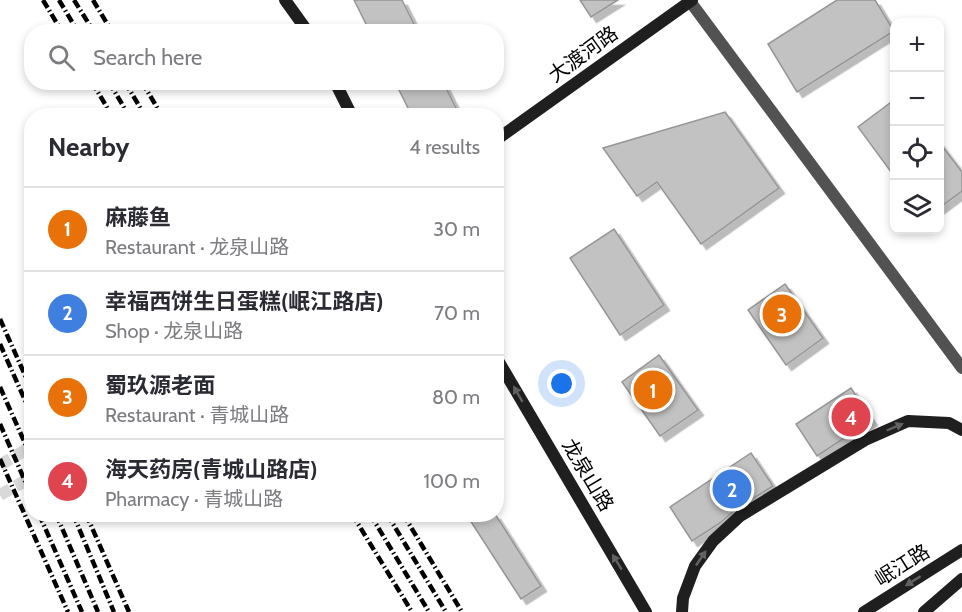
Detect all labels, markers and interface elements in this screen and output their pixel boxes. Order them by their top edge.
map controls [890,18,944,234]
button: + [890,18,944,72]
street label: 大渡河路 [544,21,622,87]
search box [24,24,504,90]
icon: search [45,41,78,74]
text: Search here [93,44,202,71]
button: − [890,72,944,126]
button: locate [890,126,944,180]
text: Nearby [48,131,129,163]
text: 4 results [409,135,480,159]
button: layers [890,180,944,234]
text: 麻藤鱼 [105,204,171,231]
text: 1 [64,217,71,241]
text: 30 m [433,217,480,241]
text: Restaurant · 龙泉山路 [105,235,289,259]
text: 幸福西饼生日蛋糕(岷江路店) [105,288,383,315]
pin: 3 [762,292,802,336]
text: 2 [62,301,73,325]
text: 70 m [434,301,480,325]
text: Shop · 龙泉山路 [105,319,243,343]
pin: 1 [634,368,672,412]
your location [547,369,576,398]
text: 蜀玖源老面 [105,372,215,399]
text: 3 [62,385,73,409]
text: 80 m [432,385,480,409]
one-way arrow [512,386,523,402]
pin: 4 [832,394,870,440]
text: Restaurant · 青城山路 [105,403,289,427]
one-way arrow [887,422,904,431]
street label: 龙泉山路 [557,435,619,515]
text: 海天药房(青城山路店) [105,456,317,483]
pin: 2 [712,466,752,512]
text: 4 [61,469,74,493]
text: 100 m [424,469,480,493]
text: Pharmacy · 青城山路 [105,487,283,511]
street label: 岷江路 [870,539,934,591]
one-way arrow [695,550,707,566]
one-way arrow [611,554,622,570]
one-way arrow [905,575,921,586]

